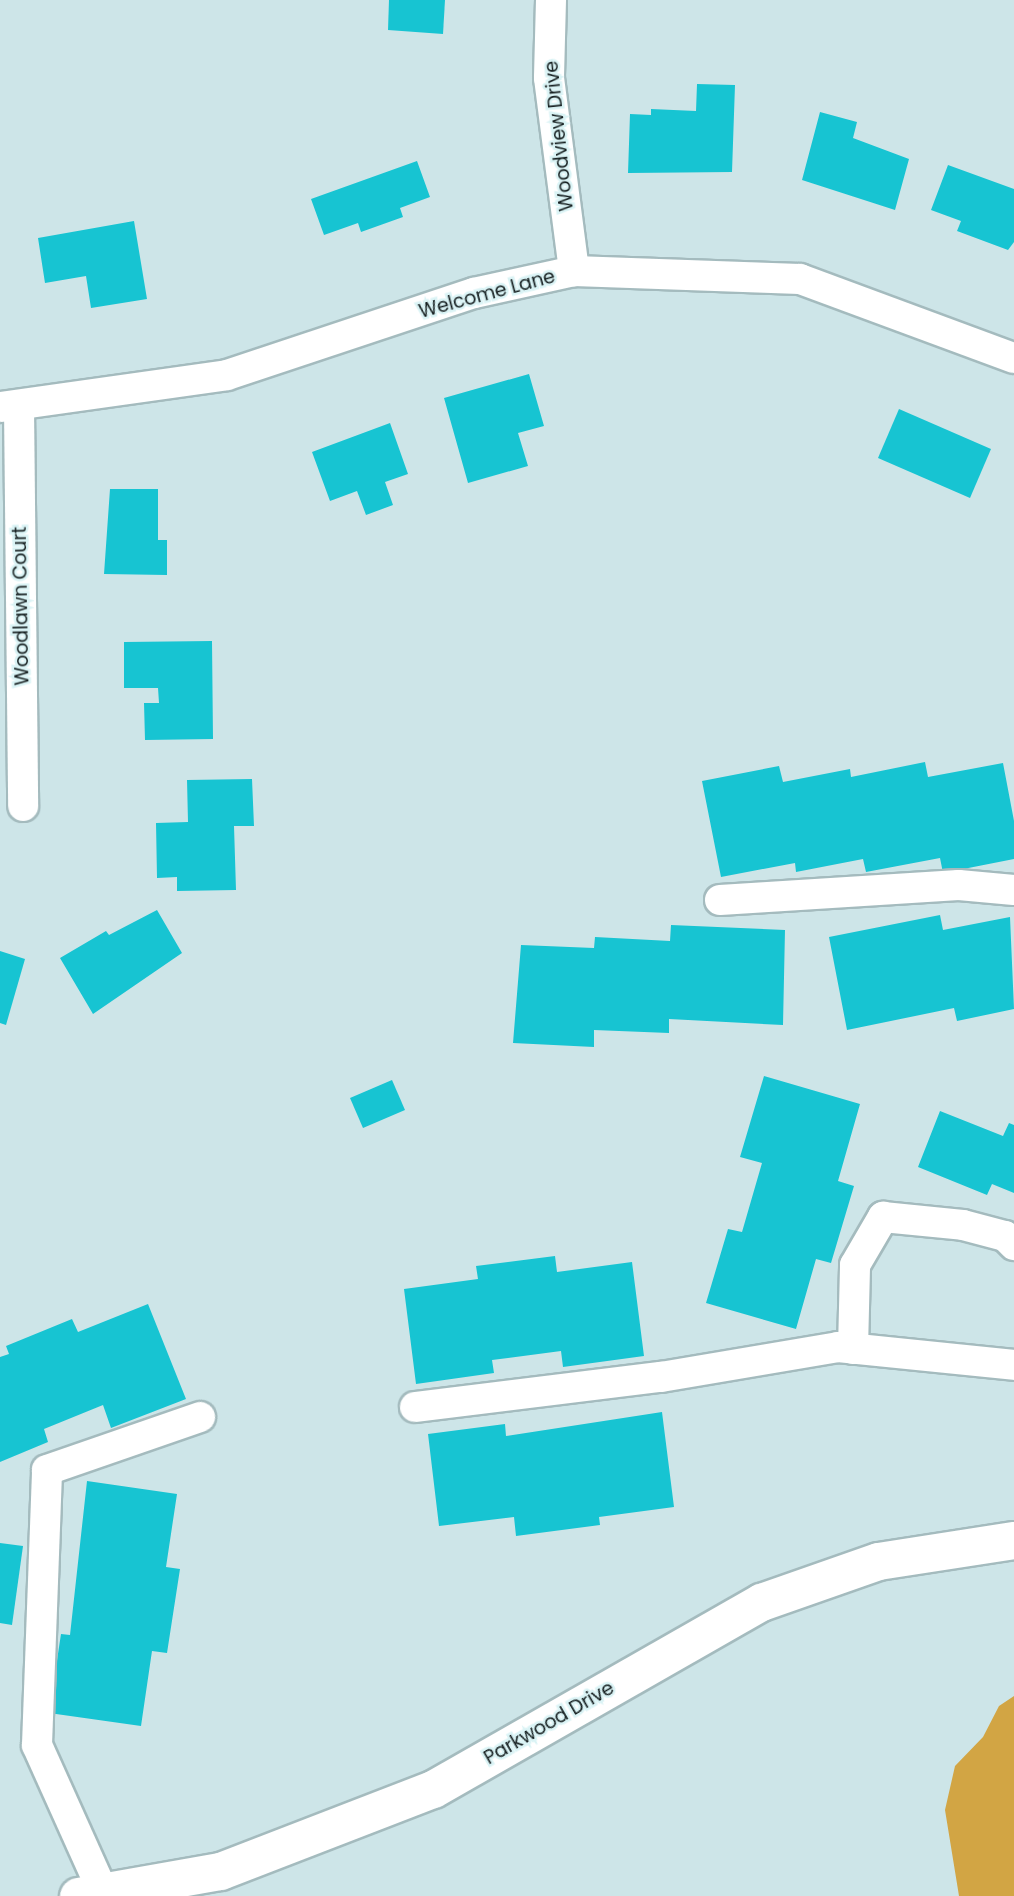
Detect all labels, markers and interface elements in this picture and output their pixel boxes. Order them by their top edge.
street label: Woodview Drive [540,60,578,212]
street label: Welcome Lane [416,265,558,323]
street label: Woodlawn Court [8,526,34,686]
street label: Parkwood Drive [480,1677,618,1769]

